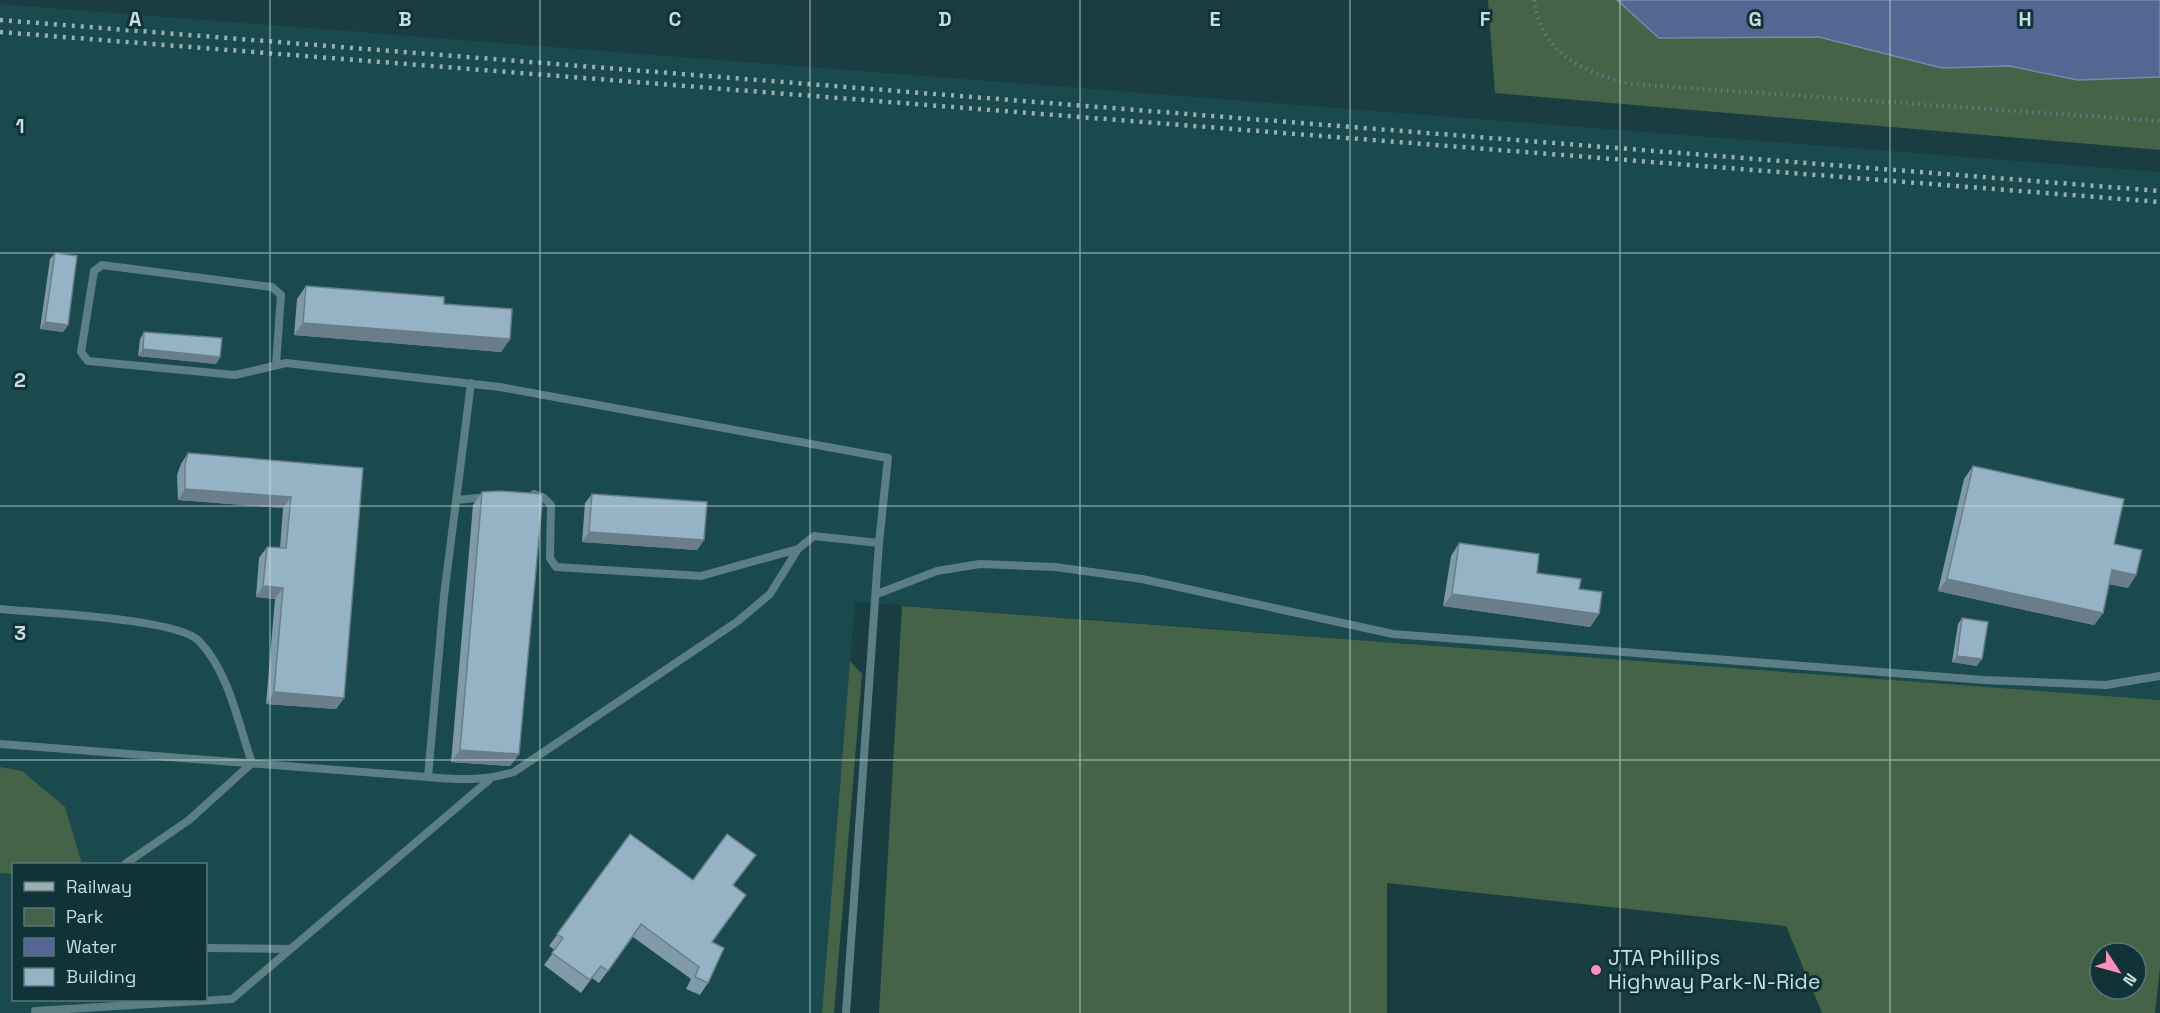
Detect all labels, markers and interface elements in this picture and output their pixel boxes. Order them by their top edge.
text: A [129,6,142,32]
text: B [398,6,412,32]
text: C [669,6,682,32]
text: D [938,6,952,32]
text: E [1209,6,1221,32]
text: F [1480,6,1491,32]
text: G [1748,6,1762,32]
text: H [2018,6,2032,32]
text: 1 [15,113,25,139]
text: 2 [14,367,26,393]
text: 3 [14,620,26,646]
legend [12,863,207,1001]
text: Railway [66,875,132,898]
text: Park [66,905,104,928]
text: Water [66,935,117,958]
north arrow [2088,941,2148,1001]
place label: JTA Phillips Highway Park-N-Ride [1608,944,1820,995]
marker: JTA Phillips Highway Park-N-Ride [1589,963,1603,977]
text: Building [66,965,136,988]
text: N [2118,969,2141,990]

